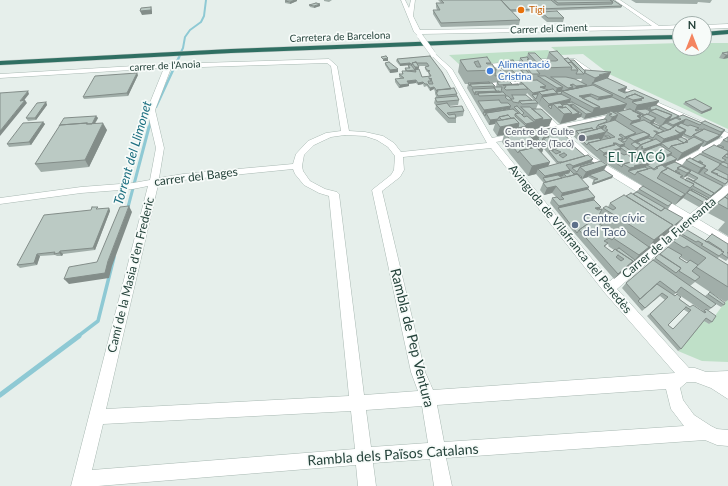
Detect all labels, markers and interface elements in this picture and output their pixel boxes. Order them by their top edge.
place label: Tigi [529,4,545,16]
marker: Tigi [516,5,526,15]
north arrow [672,16,712,56]
text: N [688,18,696,31]
street label: Carrer del Ciment [510,22,588,36]
street label: Carretera de Barcelona [289,29,391,45]
street label: carrer de l'Anoia [129,58,201,74]
place label: Alimentació Cristina [498,59,550,82]
marker: Alimentació Cristina [485,66,495,76]
water label: Torrent del Llimonet [111,99,155,207]
place label: Centre de Culte Sant Pere (Tacó) [505,126,574,150]
marker: Centre de Culte Sant Pere (Tacó) [577,133,587,143]
district label: EL TACÓ [608,150,666,166]
street label: Avinguda de Vilafranca del Penedès [505,162,635,316]
street label: carrer del Bages [153,165,239,189]
street label: Carrer de la Fuensanta [619,194,719,282]
street label: Camí de la Masia d'en Frederic [105,196,157,354]
place label: Centre cívic del Tacò [583,211,645,239]
marker: Centre cívic del Tacò [570,220,580,230]
street label: Rambla de Pep Ventura [387,267,437,409]
street label: Rambla dels Països Catalans [307,441,479,469]

